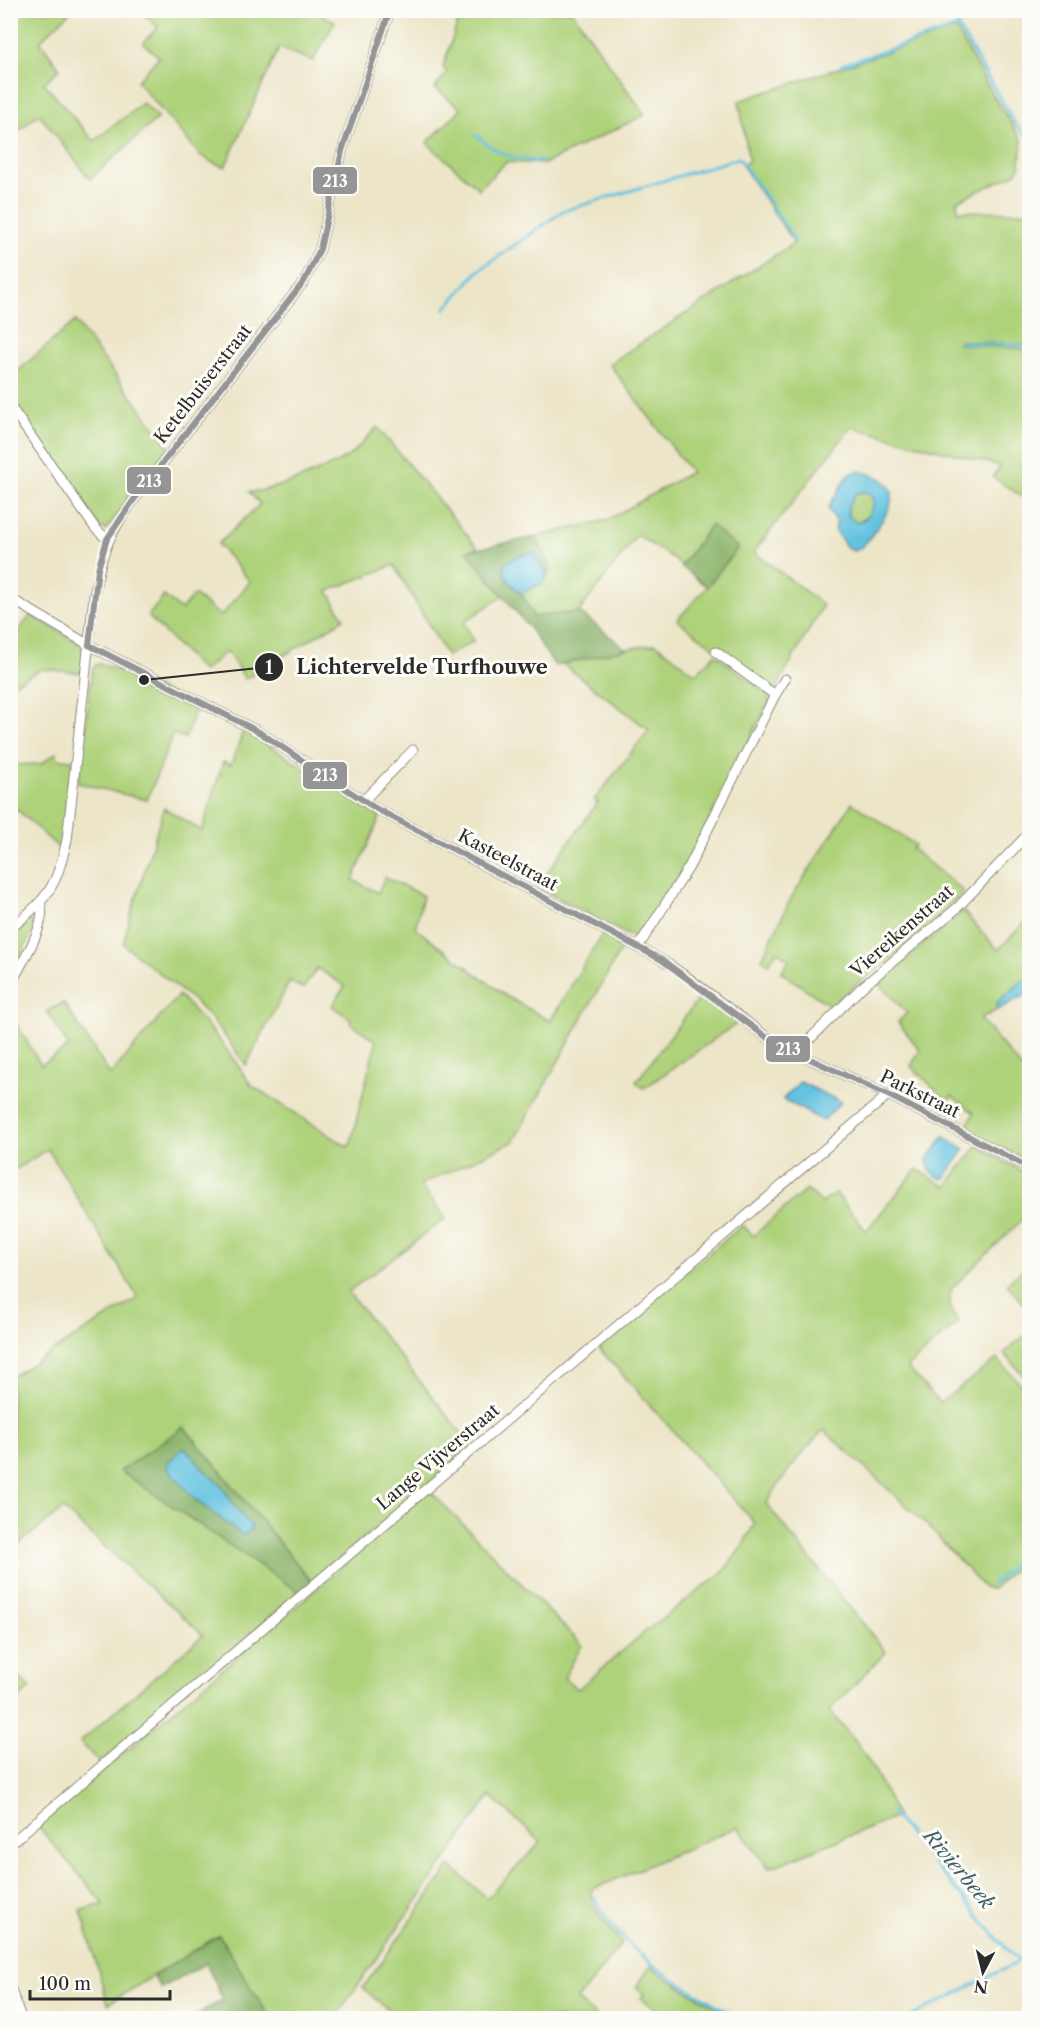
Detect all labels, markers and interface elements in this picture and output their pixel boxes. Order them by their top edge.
line badge: 213 [312,166,358,195]
text: 213 [322,171,348,191]
street label: Ketelbuiserstraat [150,319,257,448]
line badge: 213 [126,466,172,495]
text: 213 [136,471,162,491]
callout: Lichtervelde Turfhouwe [254,648,560,686]
text: Lichtervelde Turfhouwe [296,655,548,679]
text: 1 [265,657,273,679]
line badge: 213 [302,761,348,790]
text: 213 [312,765,338,785]
street label: Kasteelstraat [454,824,562,896]
street label: Viereikenstraat [845,880,959,982]
line badge: 213 [765,1035,811,1063]
text: 213 [775,1039,801,1059]
street label: Parkstraat [877,1065,964,1123]
street label: Lange Vijverstraat [372,1399,504,1515]
water label: Rivierbeek [917,1823,1000,1914]
north arrow [953,1942,1013,2002]
scale bar [30,1963,170,2001]
text: 100 m [39,1973,91,1995]
text: N [973,1976,989,1998]

